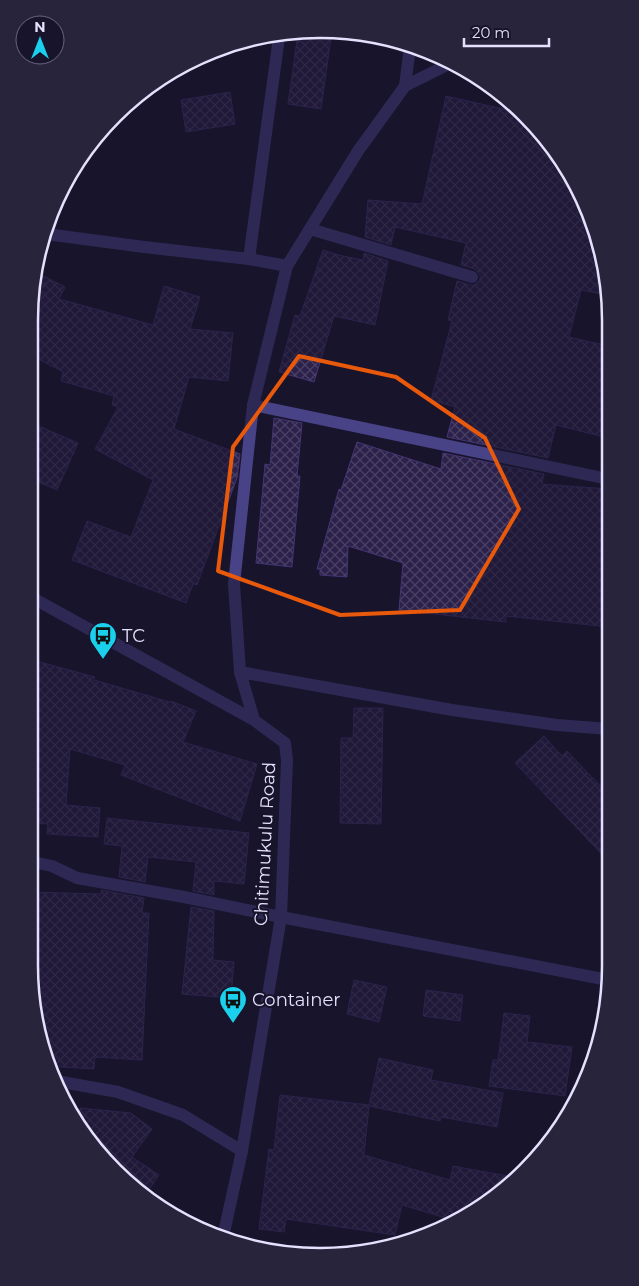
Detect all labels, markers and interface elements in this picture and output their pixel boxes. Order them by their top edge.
north arrow [15,15,65,65]
scale bar [464,15,549,47]
text: N [34,18,46,36]
text: 20 m [472,23,510,42]
bus stop icon: TC [88,621,118,660]
place label: TC [122,625,145,647]
street label: Chitimukulu Road [250,761,280,927]
bus stop icon: Container [218,985,248,1024]
place label: Container [252,989,340,1011]

